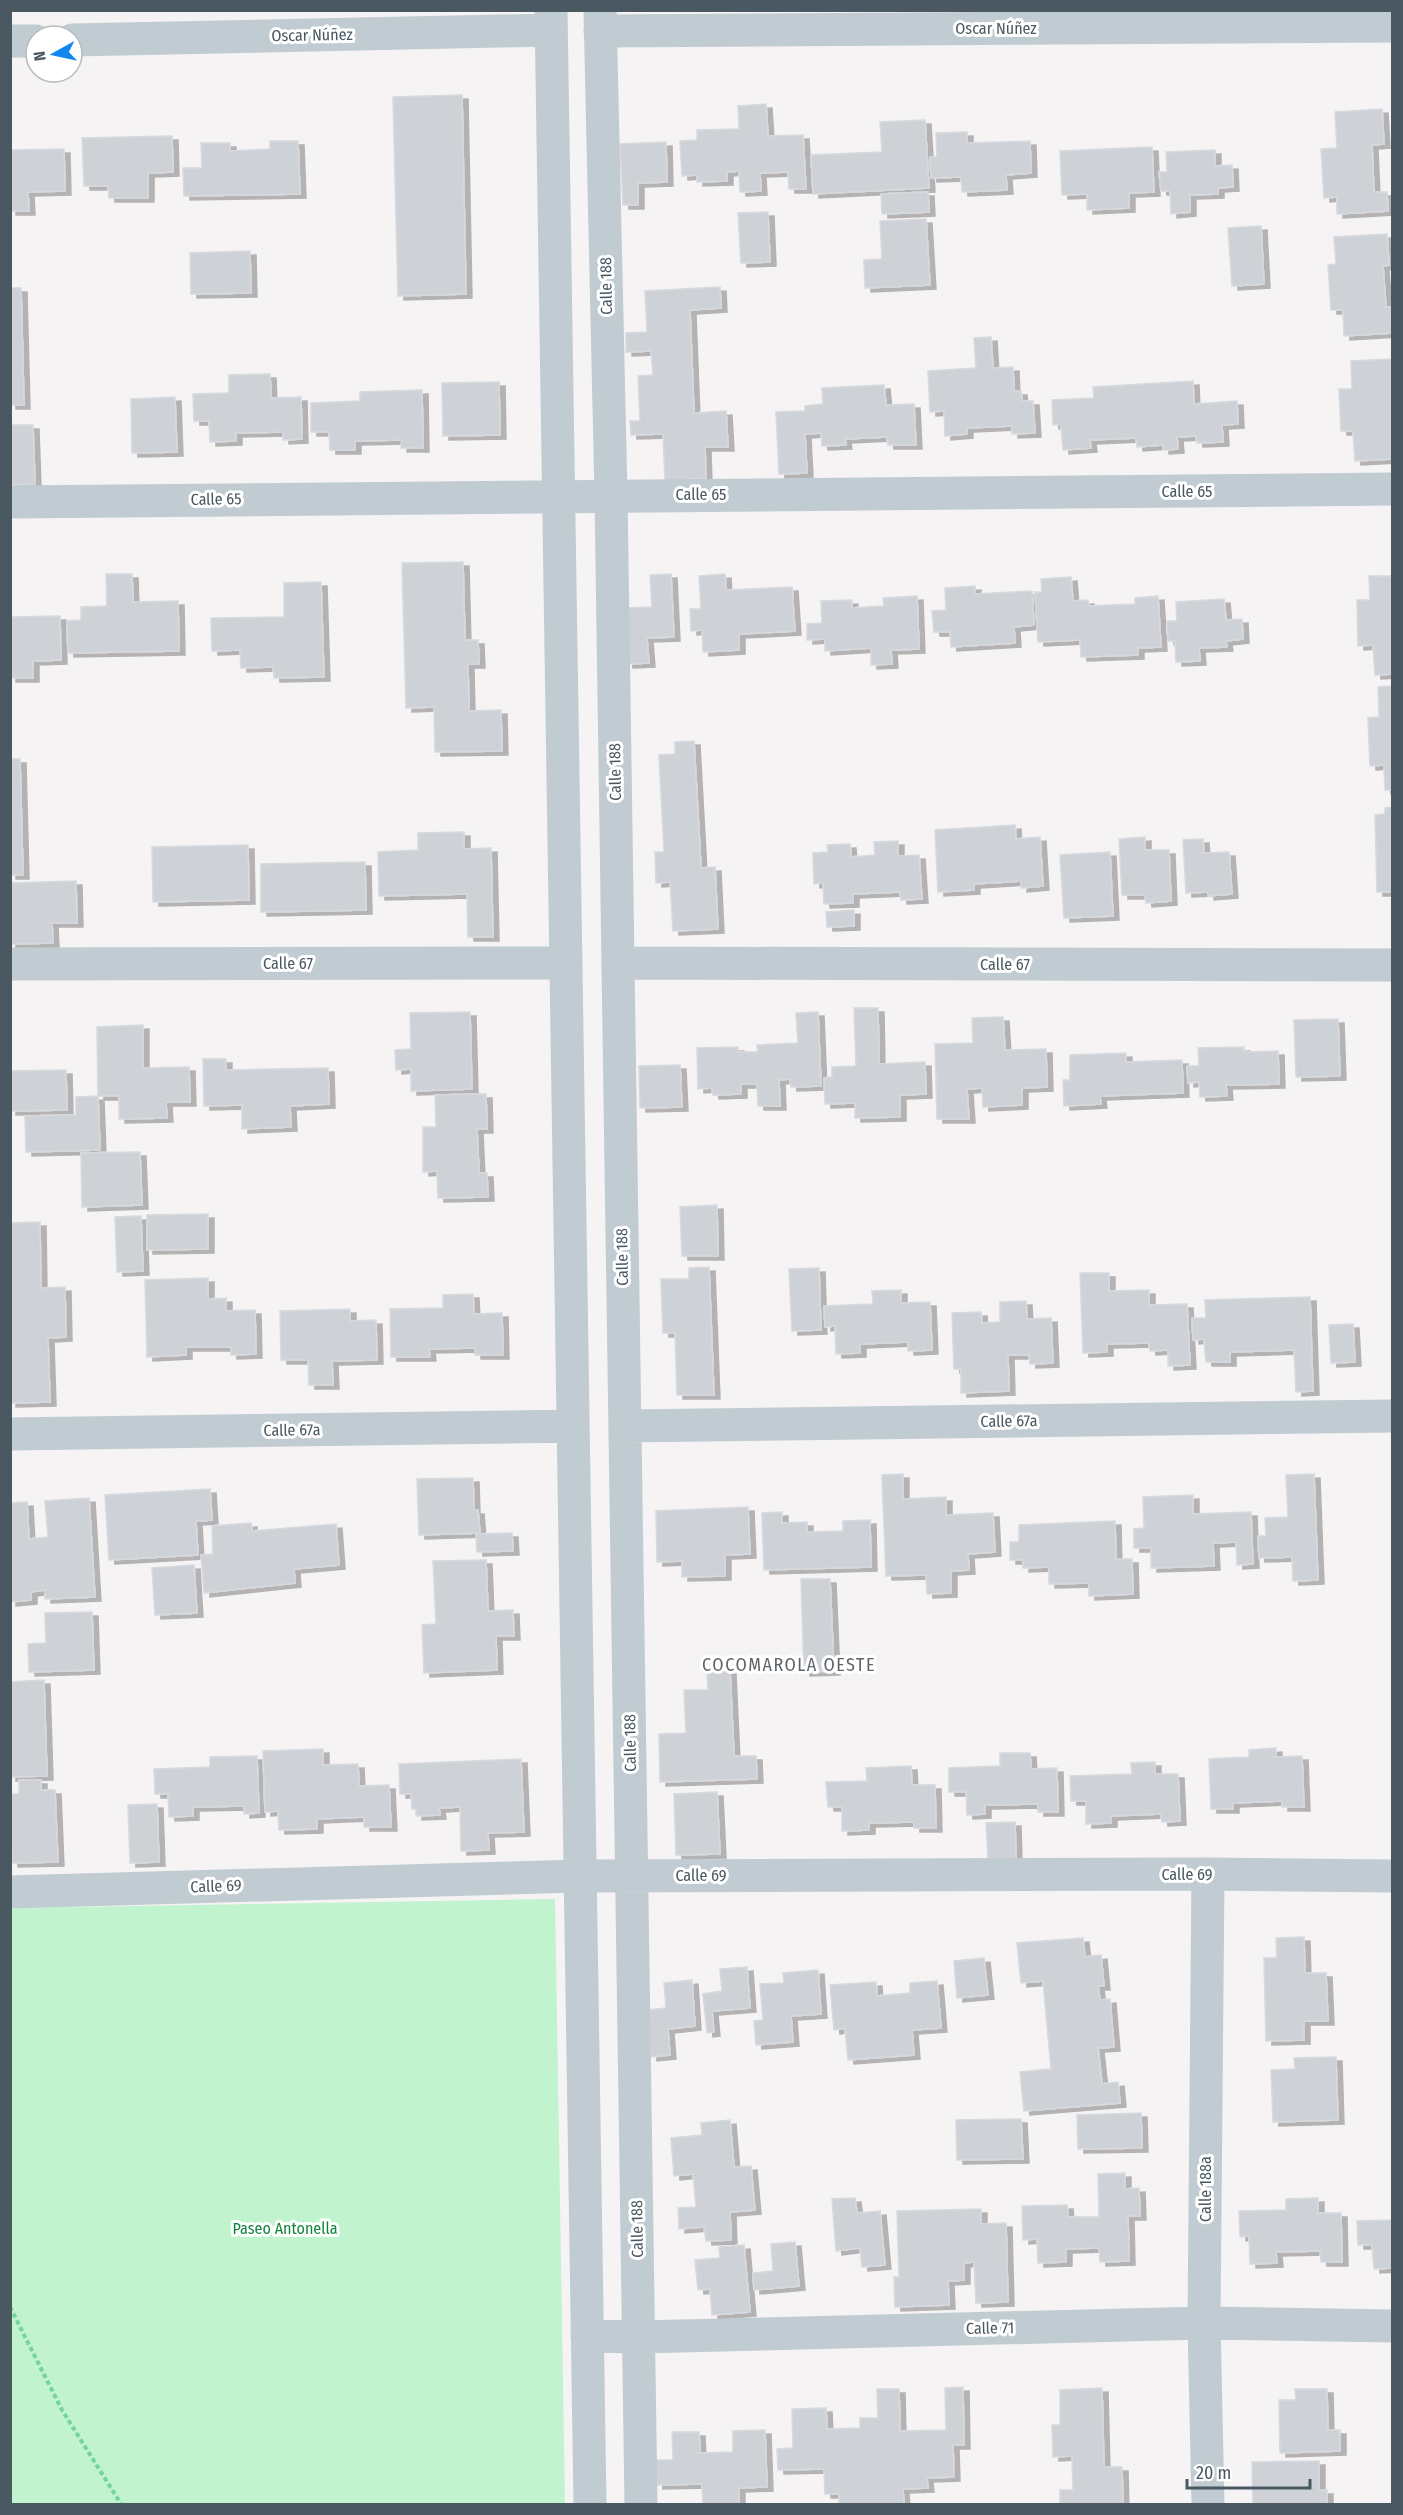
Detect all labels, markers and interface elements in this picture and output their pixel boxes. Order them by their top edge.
street label: Oscar Núñez [955,19,1037,38]
north arrow [24,24,84,84]
street label: Oscar Núñez [271,25,353,45]
text: N [30,50,50,62]
street label: Calle 188 [596,257,616,315]
street label: Calle 65 [1162,482,1212,501]
street label: Calle 65 [676,485,726,504]
street label: Calle 65 [190,489,242,509]
street label: Calle 188 [605,743,625,801]
street label: Calle 67 [263,954,313,973]
street label: Calle 67 [980,955,1030,974]
street label: Calle 188 [612,1228,632,1286]
street label: Calle 67a [980,1411,1038,1431]
street label: Calle 67a [263,1420,321,1440]
district label: COCOMAROLA OESTE [702,1654,876,1676]
street label: Calle 188 [620,1714,640,1772]
street label: Calle 69 [1161,1865,1213,1884]
street label: Calle 69 [675,1866,727,1885]
street label: Calle 69 [190,1876,242,1896]
street label: Calle 188a [1196,2156,1215,2222]
street label: Calle 188 [627,2200,647,2258]
park label: Paseo Antonella [233,2219,338,2238]
street label: Calle 71 [966,2318,1014,2338]
scale bar [1187,2452,1310,2490]
text: 20 m [1196,2462,1231,2484]

